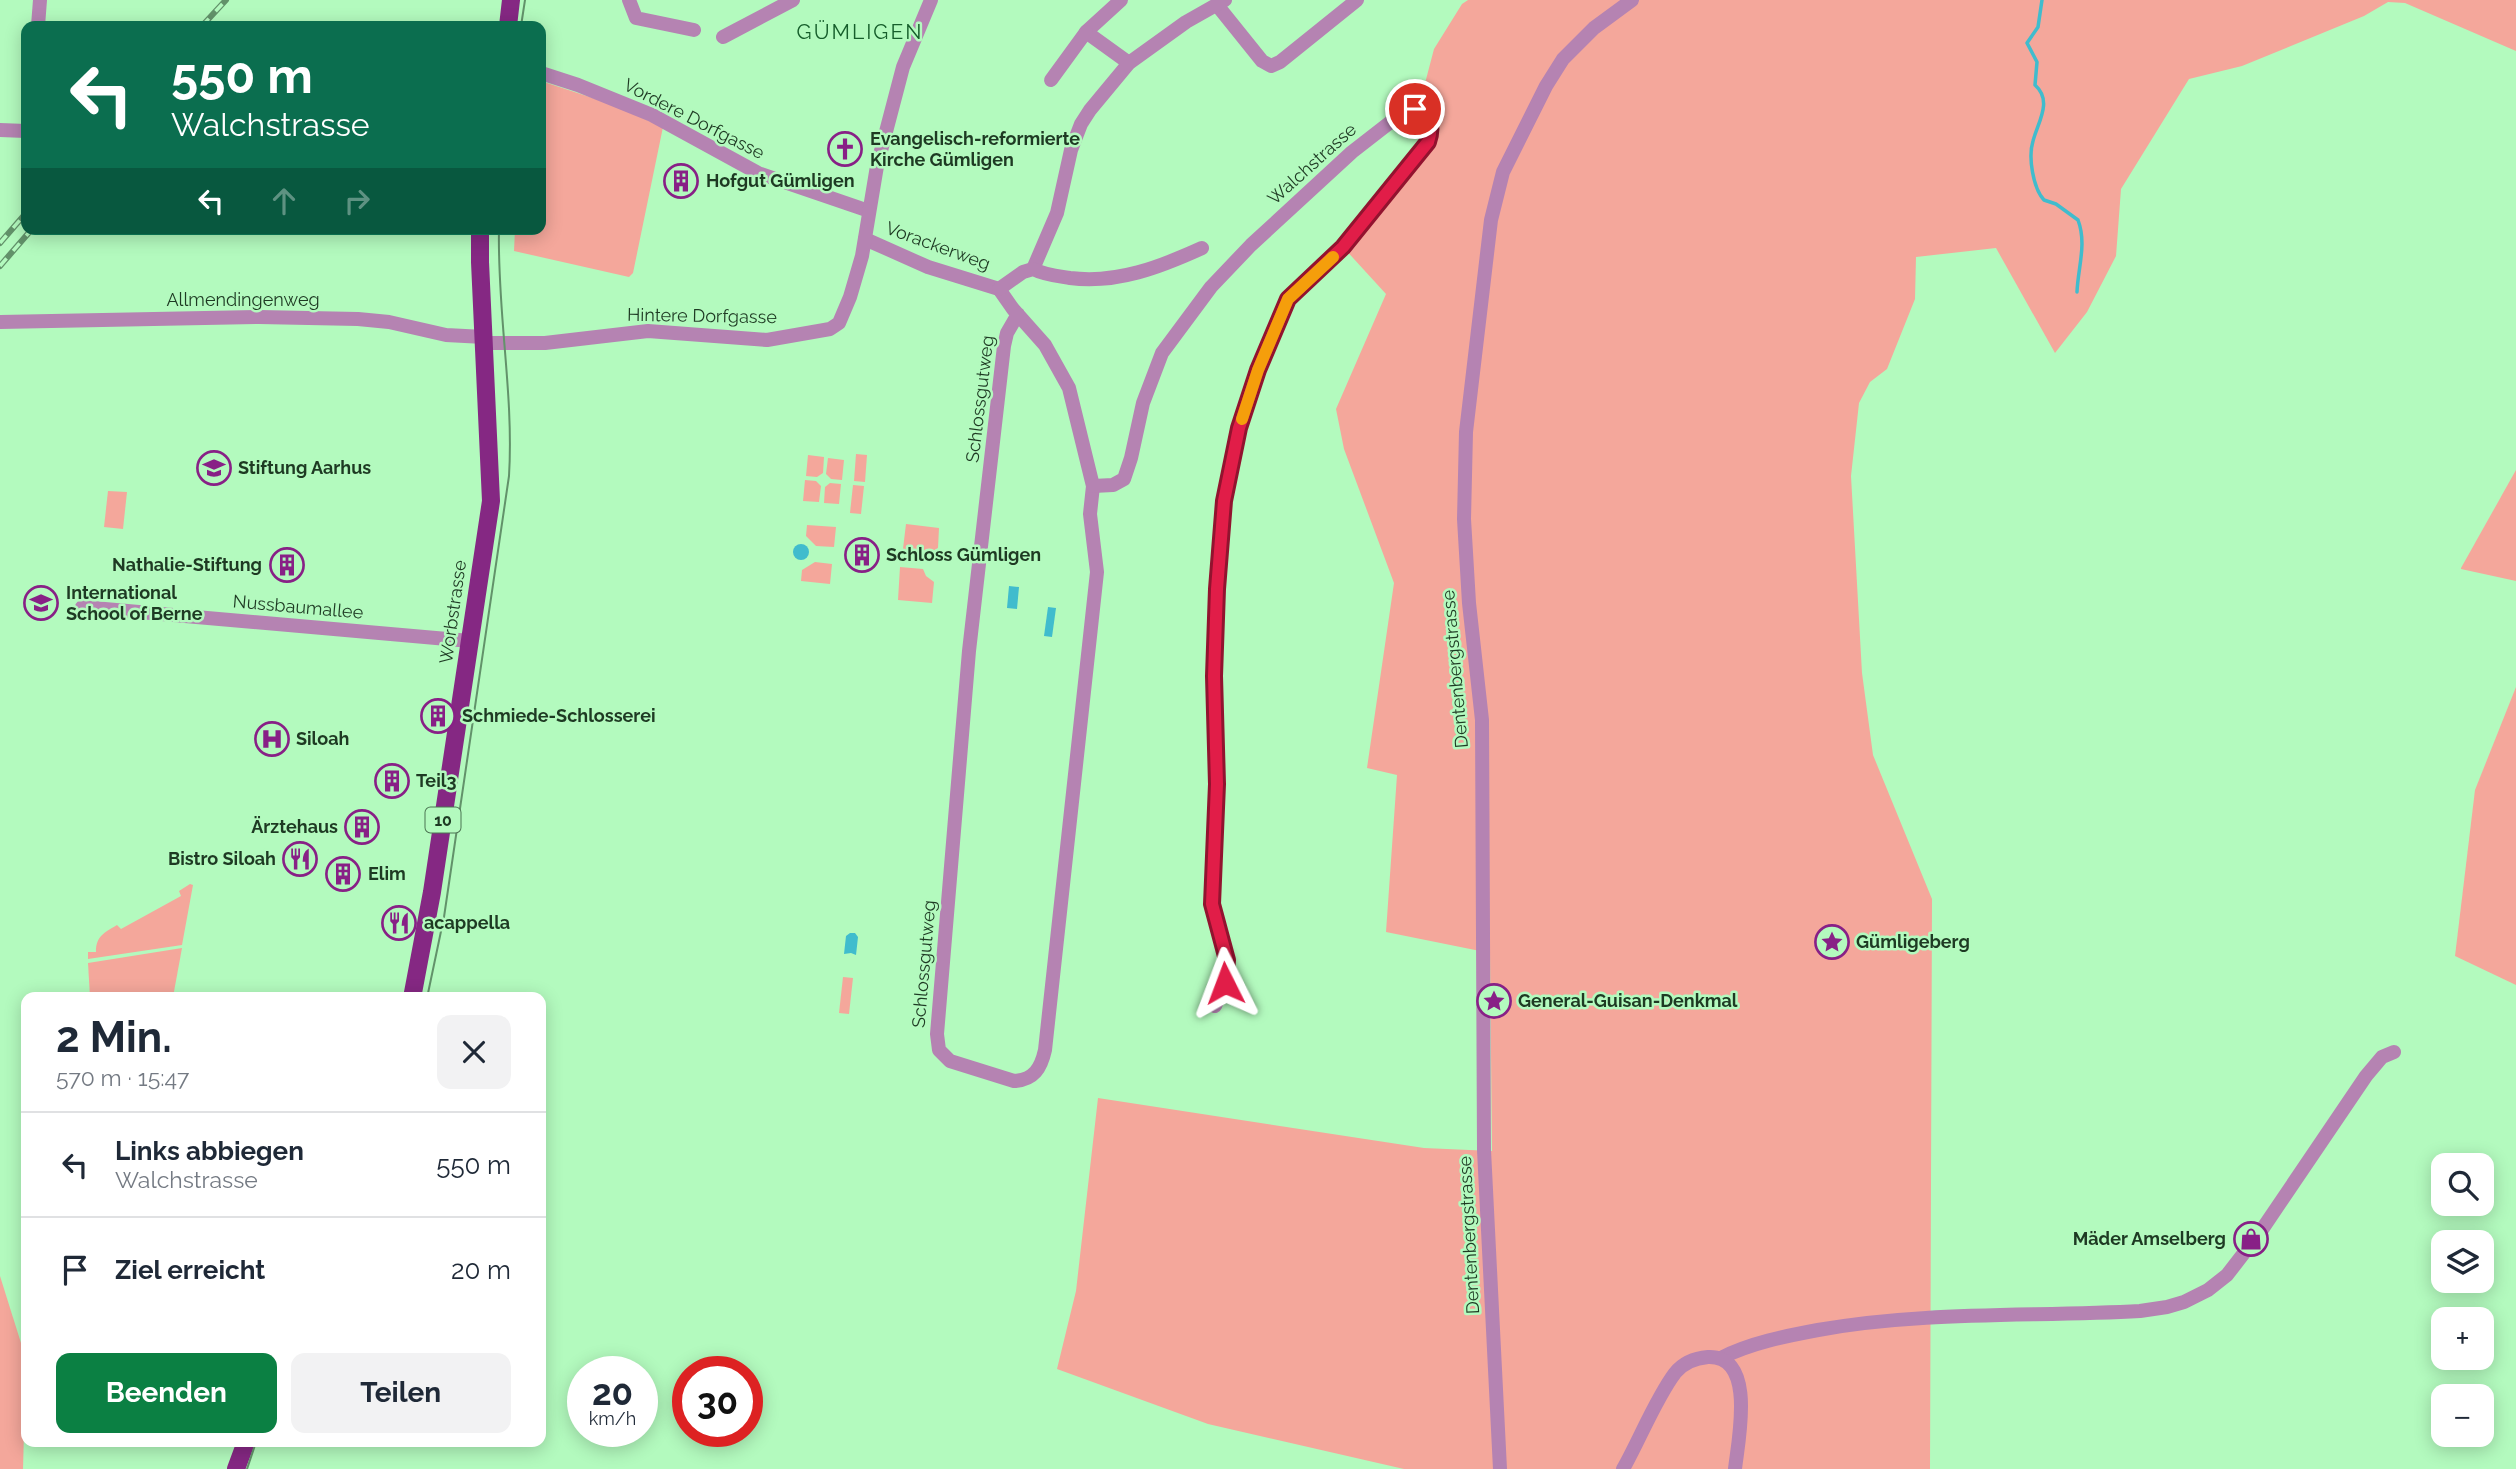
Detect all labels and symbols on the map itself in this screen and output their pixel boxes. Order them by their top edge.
district label: GÜMLIGEN [797,19,923,44]
street label: Vordere Dorfgasse [620,74,769,163]
pin [1385,79,1445,139]
street label: Walchstrasse [1263,118,1361,209]
place label: Evangelisch-reformierte Kirche Gümligen [870,128,1080,170]
church icon: Evangelisch-reformierte Kirche Gümligen [826,130,864,168]
building icon: Hofgut Gümligen [662,162,700,200]
place label: Hofgut Gümligen [706,170,855,191]
street label: Vorackerweg [883,217,993,274]
street label: Allmendingenweg [166,289,320,310]
street label: Hintere Dorfgasse [627,304,777,327]
street label: Schlossgutweg [961,334,998,464]
school or university icon: Stiftung Aarhus [195,449,233,487]
place label: Stiftung Aarhus [238,457,371,478]
building icon: Schloss Gümligen [843,536,881,574]
place label: Schloss Gümligen [886,544,1041,565]
building icon: Nathalie-Stiftung [268,546,306,584]
place label: Nathalie-Stiftung [112,554,262,575]
street label: Worbstrasse [435,558,470,665]
place label: International School of Berne [66,582,203,624]
school or university icon: International School of Berne [22,584,60,622]
street label: Dentenbergstrasse [1437,589,1472,749]
street label: Nussbaumallee [232,590,365,623]
building icon: Schmiede-Schlosserei [419,697,457,735]
place label: Schmiede-Schlosserei [462,705,656,726]
hospital icon: Siloah [253,720,291,758]
place label: Siloah [296,728,349,749]
building icon: Teil3 [373,762,411,800]
place label: Teil3 [416,770,457,791]
road number: 10 [426,807,460,832]
building icon: Ärztehaus [343,808,381,846]
place label: Ärztehaus [251,816,338,837]
restaurant icon: Bistro Siloah [281,840,319,878]
place label: Bistro Siloah [168,848,276,869]
building icon: Elim [324,855,362,893]
place label: Elim [368,863,406,884]
street label: Schlossgutweg [907,899,940,1029]
restaurant icon: acappella [380,904,418,942]
place label: acappella [424,912,510,933]
place icon: Gümligeberg [1813,923,1851,961]
place label: Gümligeberg [1856,931,1970,952]
position arrow [1188,946,1262,1020]
place icon: General-Guisan-Denkmal [1475,982,1513,1020]
place label: General-Guisan-Denkmal [1518,990,1738,1011]
street label: Dentenbergstrasse [1454,1155,1483,1315]
shop icon: Mäder Amselberg [2232,1220,2270,1258]
place label: Mäder Amselberg [2073,1228,2226,1249]
speed limit sign: 30 [672,1356,763,1447]

